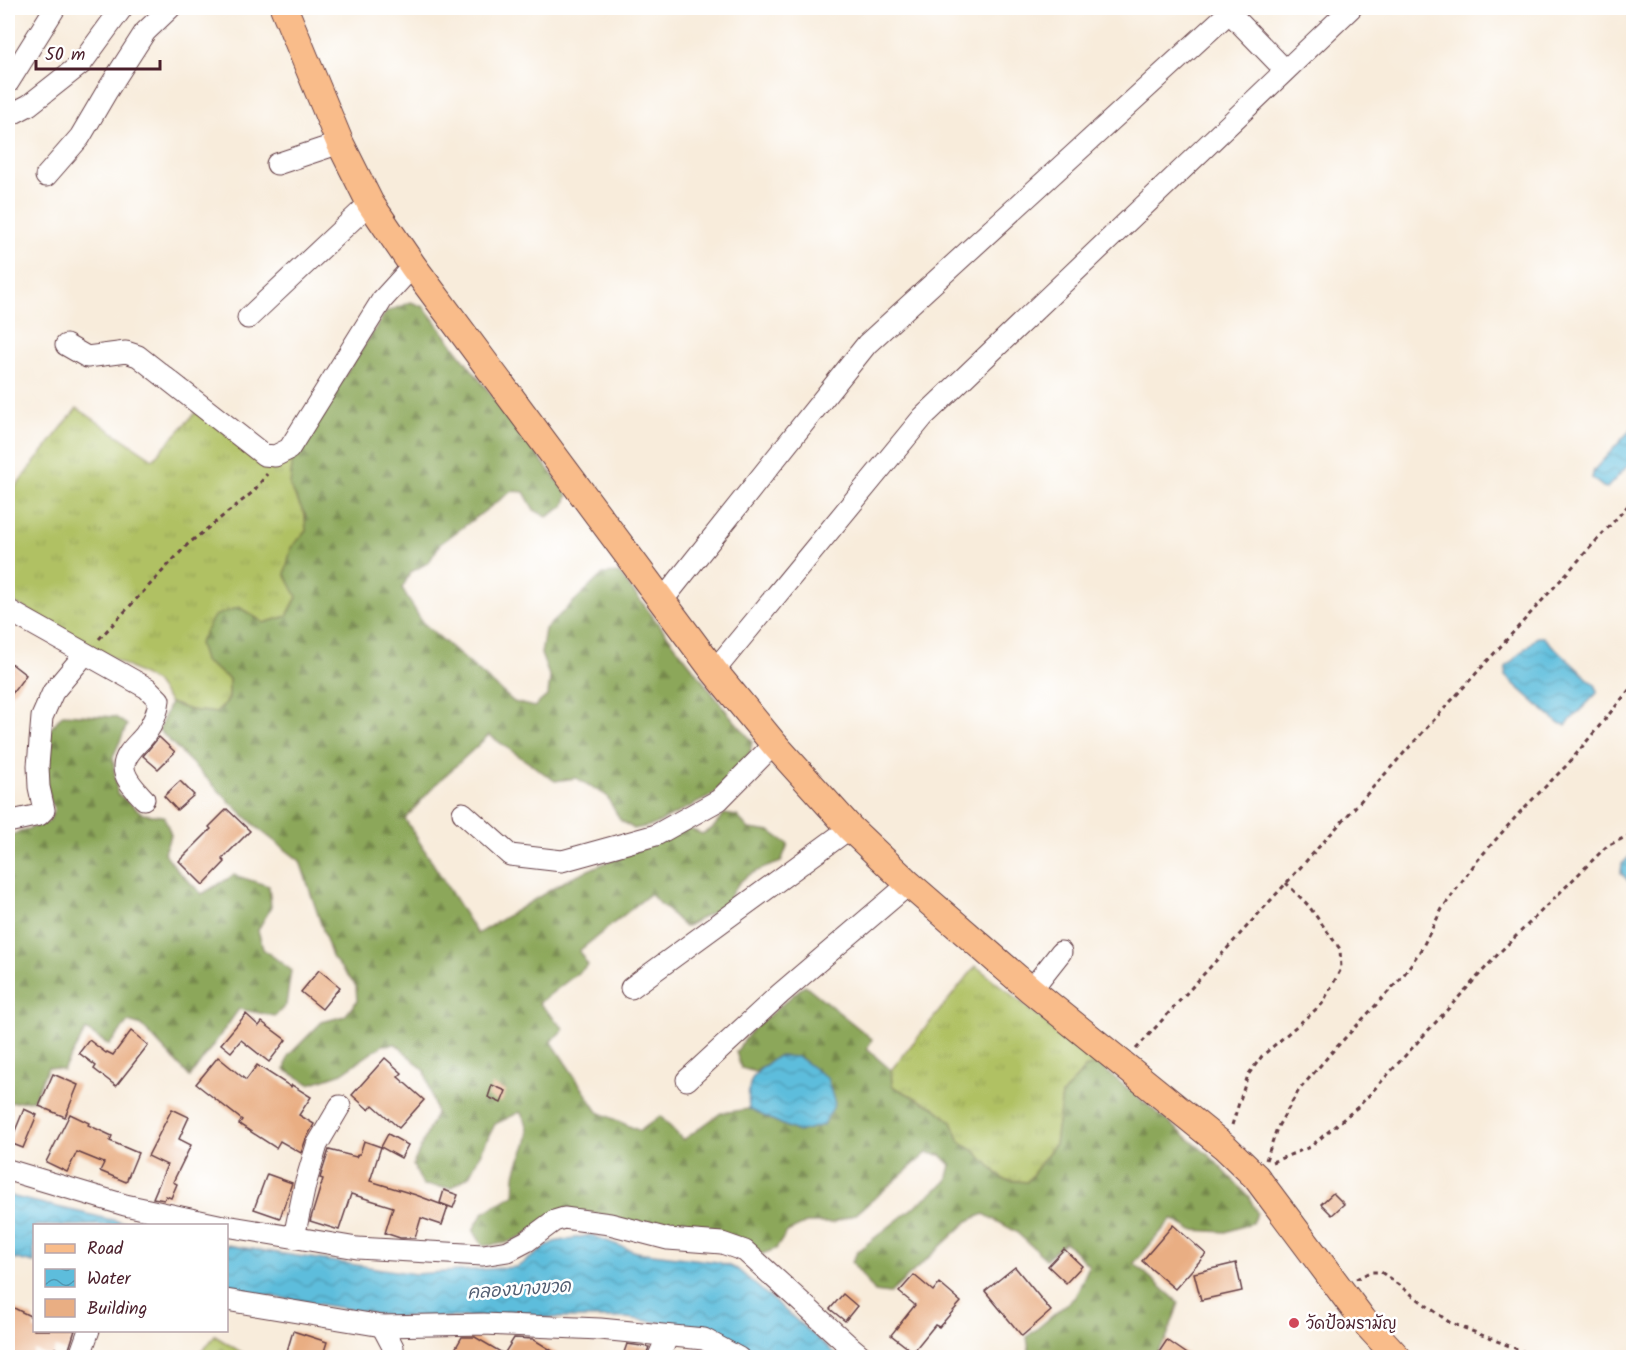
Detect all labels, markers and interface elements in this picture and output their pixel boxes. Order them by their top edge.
scale bar [36,33,160,71]
text: 50 m [45,41,85,70]
legend [33,1224,228,1332]
text: Road [87,1235,124,1264]
text: Water [87,1265,132,1294]
water label: คลองบางขวด [466,1272,572,1309]
text: Building [87,1295,147,1324]
place label: วัดป้อมรามัญ [1306,1312,1397,1337]
marker: วัดป้อมรามัญ [1287,1316,1301,1330]

